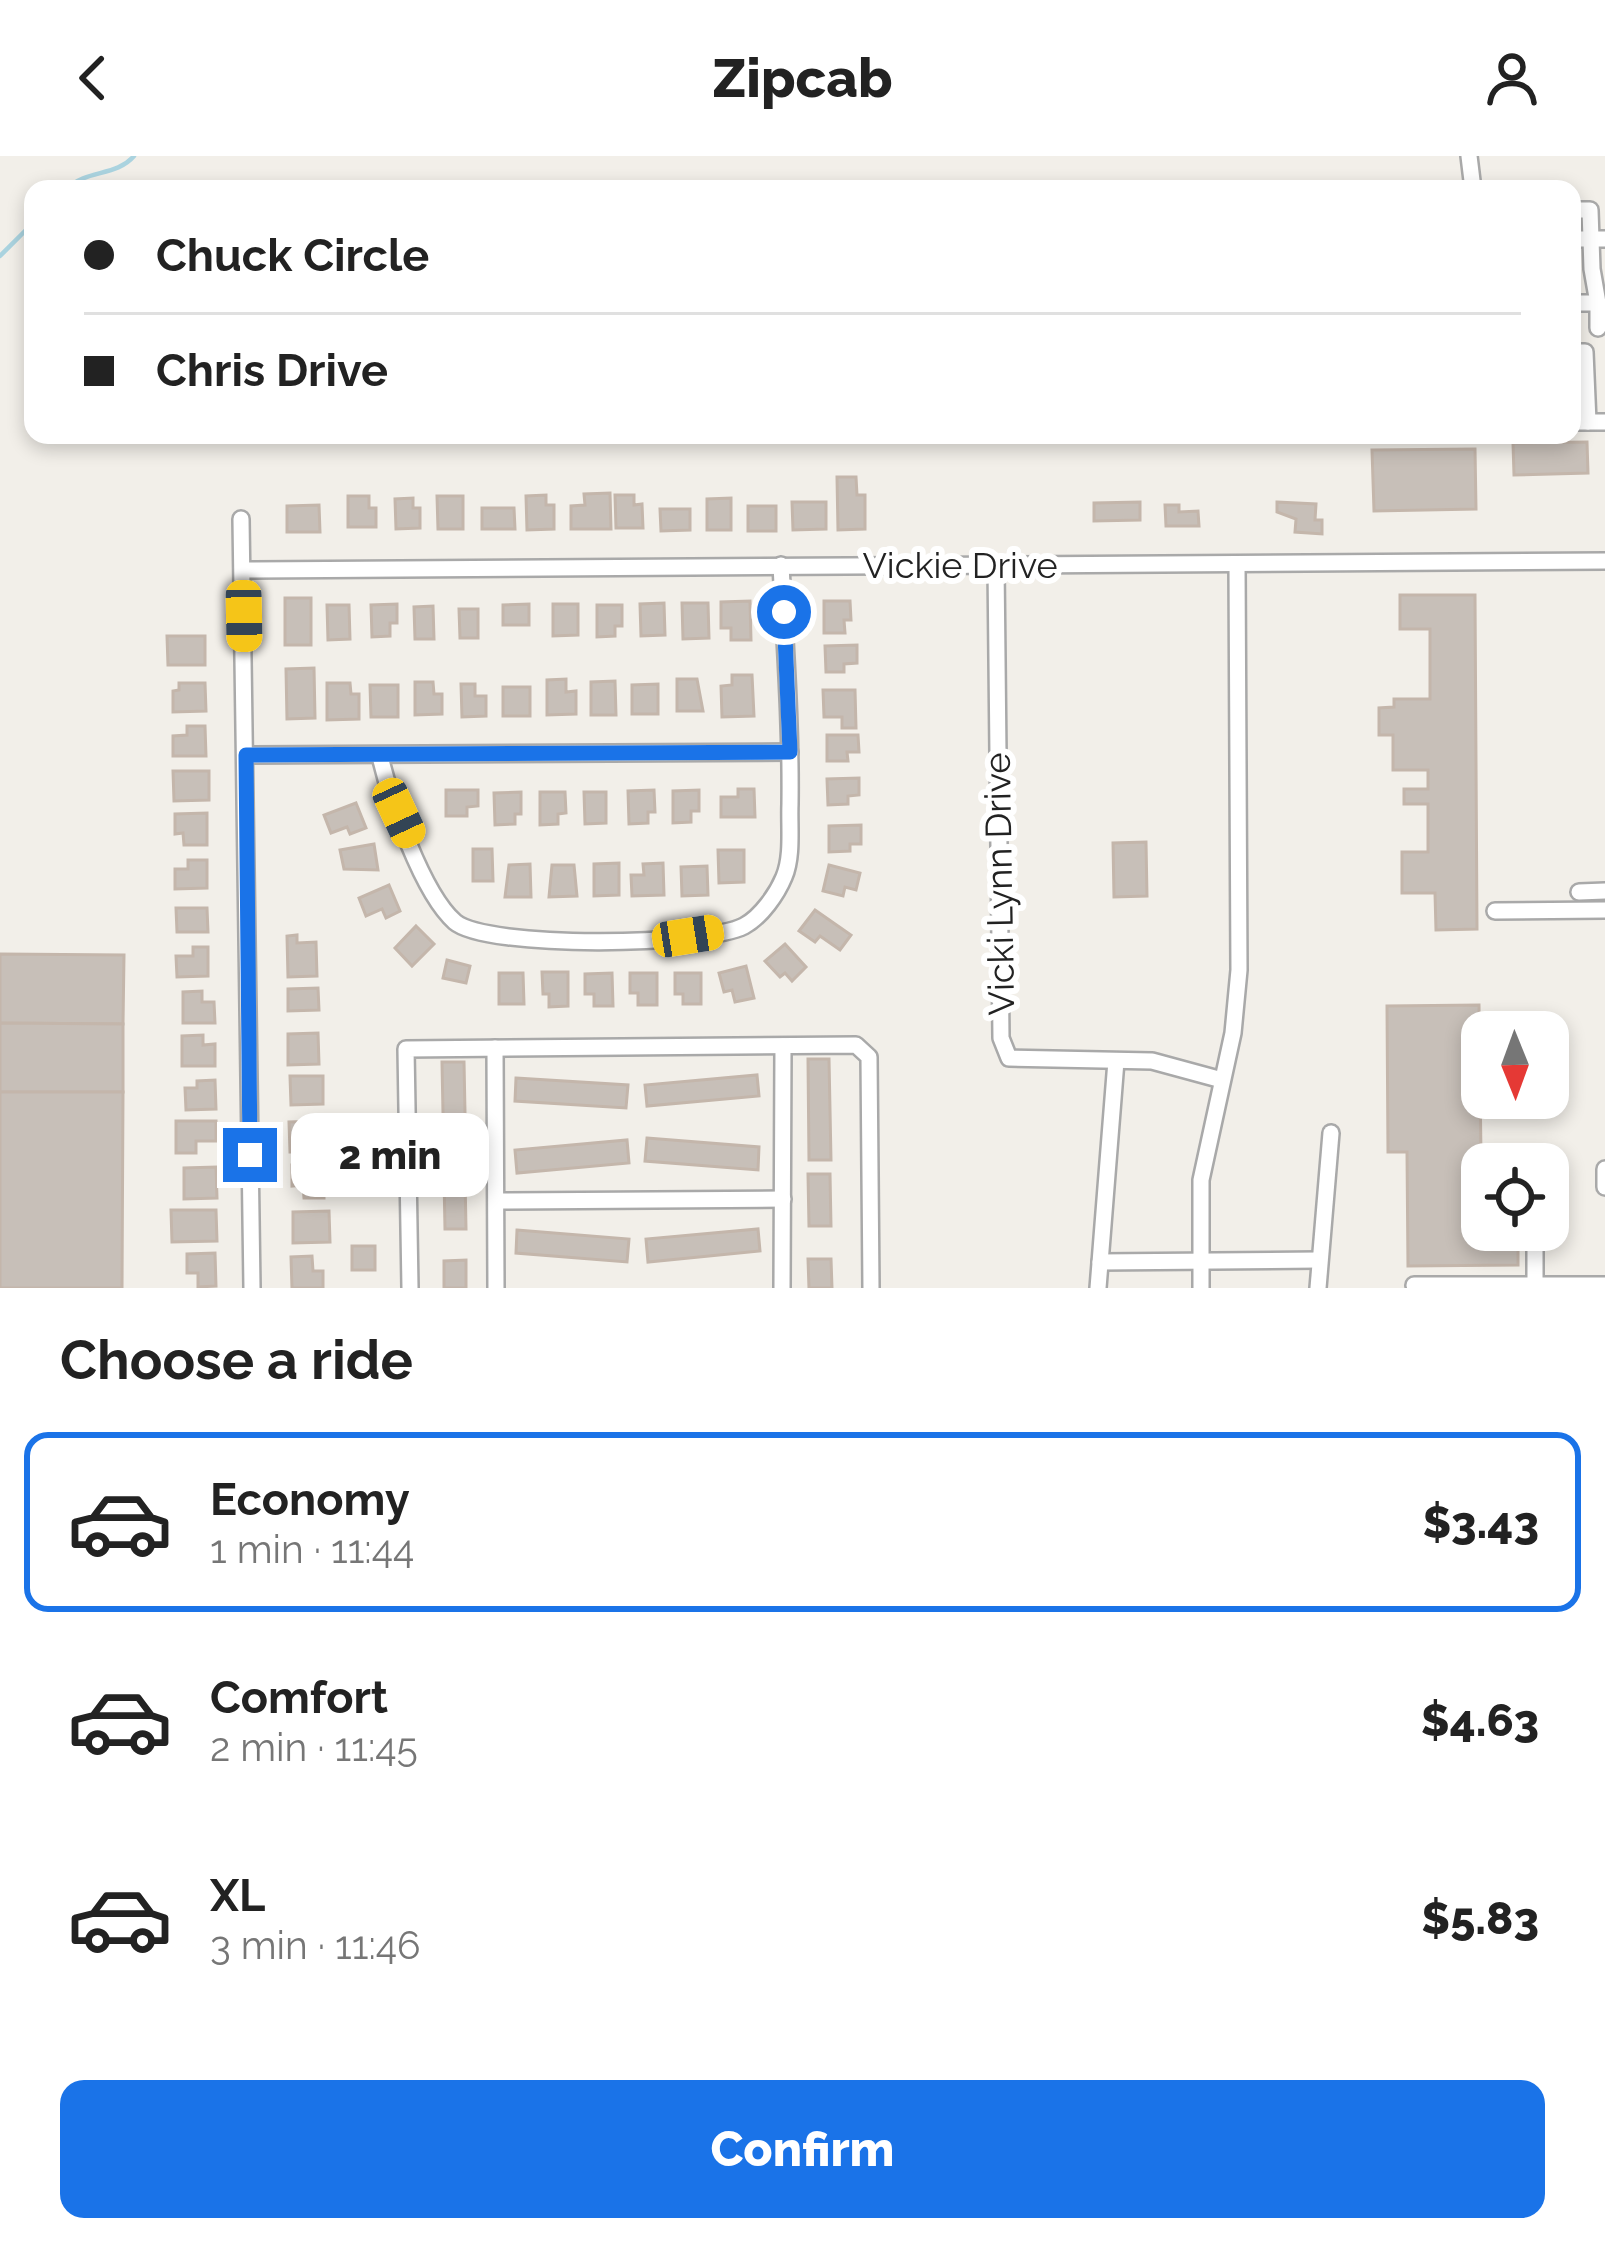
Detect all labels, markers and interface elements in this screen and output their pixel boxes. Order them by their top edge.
icon: back [60,45,126,111]
icon: person [1479,45,1545,111]
text: Zipcab [713,46,892,110]
text: Chuck Circle [156,229,429,282]
text: Chris Drive [156,344,388,397]
street label: Vickie Drive [862,544,1058,586]
car [225,580,263,652]
route start [757,585,811,639]
street label: Vicki Lynn Drive [976,752,1022,1016]
car [367,773,431,853]
car [650,913,726,959]
north arrow [1461,1011,1569,1119]
map controls [1461,1011,1569,1251]
callout: 2 min [292,1113,490,1197]
route end [223,1128,277,1182]
text: 2 min [339,1132,441,1178]
button: locate [1461,1143,1569,1251]
text: Choose a ride [60,1328,413,1392]
icon: car [66,1468,174,1576]
text: Economy [210,1473,410,1526]
text: $3.43 [1423,1496,1539,1549]
text: 1 min · 11:44 [210,1526,414,1572]
icon: car [66,1666,174,1774]
text: Comfort [210,1671,388,1724]
text: $4.63 [1421,1694,1539,1747]
text: 2 min · 11:45 [210,1724,418,1770]
icon: car [66,1864,174,1972]
text: XL [210,1869,265,1922]
text: $5.83 [1421,1892,1539,1945]
text: 3 min · 11:46 [210,1922,421,1968]
button: Confirm [60,2080,1545,2218]

